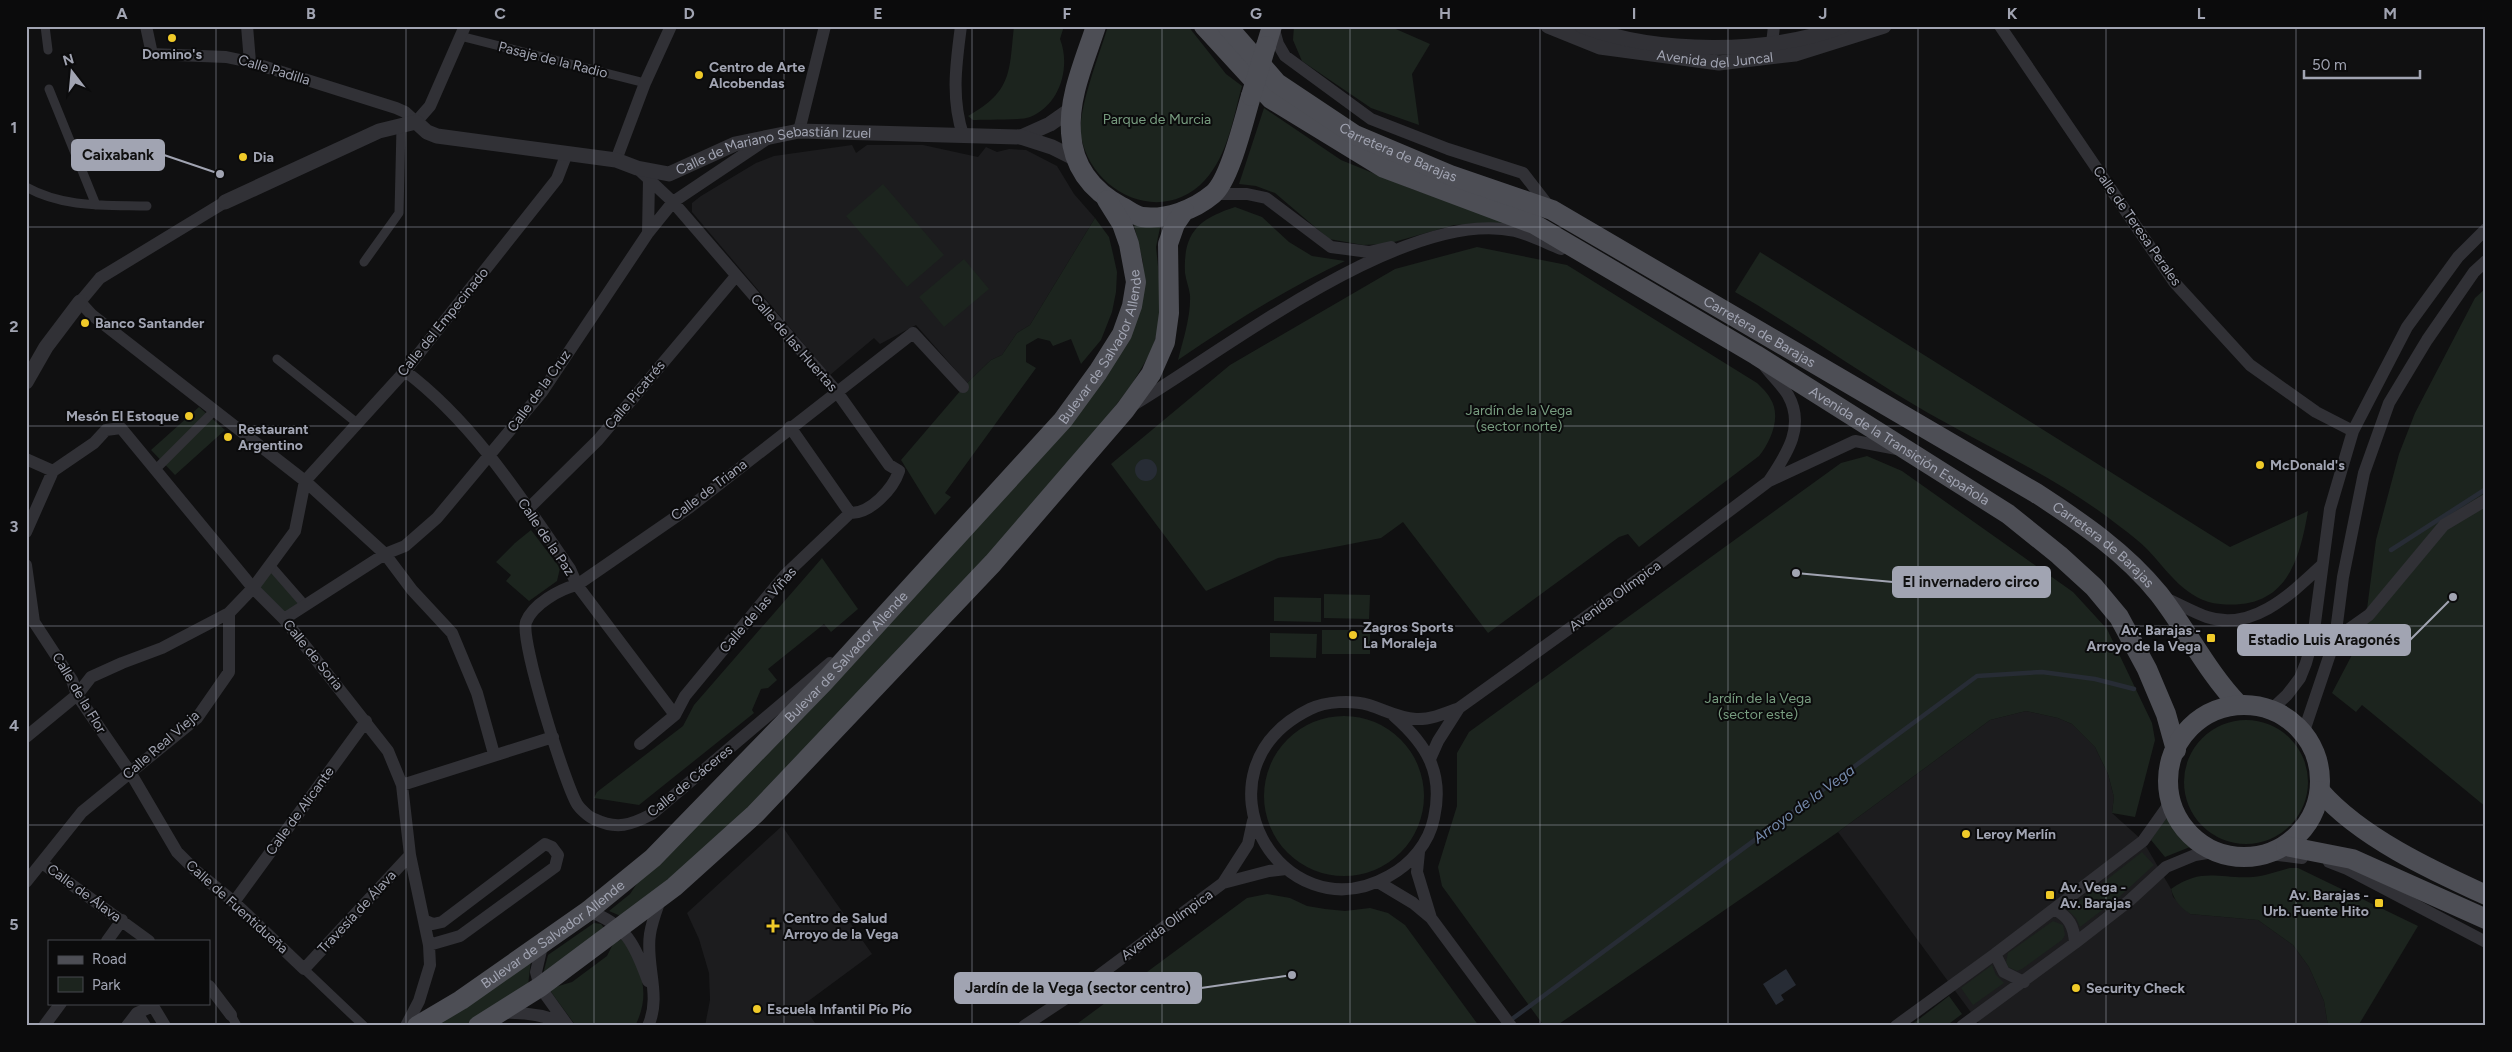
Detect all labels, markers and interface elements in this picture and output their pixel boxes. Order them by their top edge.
text: A [116,4,128,23]
text: B [306,4,316,23]
text: C [494,4,506,23]
text: D [683,4,695,23]
text: E [873,4,883,23]
text: F [1063,4,1072,23]
text: G [1250,4,1262,23]
text: H [1439,4,1451,23]
text: I [1632,4,1636,23]
text: J [1819,4,1827,23]
text: K [2007,4,2018,23]
text: L [2197,4,2206,23]
text: M [2383,4,2397,23]
marker: Domino's [166,32,178,44]
street label: Pasaje de la Radio [497,38,609,82]
place label: Domino's [142,46,202,63]
street label: Avenida del Juncal [1656,46,1774,71]
north arrow [48,48,98,98]
scale bar [2304,48,2421,80]
text: N [61,50,76,70]
street label: Calle Padilla [236,51,312,89]
text: 50 m [2312,56,2347,74]
place label: Centro de Arte Alcobendas [709,59,805,92]
marker: Centro de Arte Alcobendas [693,69,705,81]
park label: Parque de Murcia [1103,111,1211,128]
text: 1 [11,118,17,137]
street label: Carretera de Barajas [1336,118,1459,185]
street label: Calle de Mariano Sebastián Izuel [673,122,871,178]
callout: Caixabank [72,140,164,170]
text: Caixabank [82,146,154,164]
place label: Dia [253,149,274,166]
marker: Dia [237,151,249,163]
street label: Calle de Teresa Perales [2089,163,2185,289]
street label: Calle del Empecinado [394,264,492,380]
street label: Bulevar de Salvador Allende [1054,268,1145,427]
street label: Calle de las Huertas [747,291,841,395]
street label: Carretera de Barajas [1701,292,1819,371]
place label: Banco Santander [95,315,205,332]
text: 2 [9,317,19,336]
marker: Banco Santander [79,317,91,329]
street label: Calle de la Cruz [504,347,574,435]
street label: Calle Picatrés [601,357,669,433]
street label: Avenida de la Transición Española [1806,382,1993,509]
park label: Jardín de la Vega (sector norte) [1466,402,1572,435]
place label: Mesón El Estoque [66,408,179,425]
marker: Mesón El Estoque [183,410,195,422]
place label: Restaurant Argentino [238,421,309,454]
marker: Restaurant Argentino [222,431,234,443]
street label: Calle de Triana [668,456,750,524]
place label: McDonald's [2270,457,2345,474]
marker: McDonald's [2254,459,2266,471]
street label: Calle de la Paz [514,495,578,579]
street label: Carretera de Barajas [2049,498,2158,591]
text: 3 [10,517,19,536]
street label: Avenida Olímpica [1566,557,1664,635]
street label: Calle de las Viñas [716,564,800,656]
callout: El invernadero circo [1893,567,2050,597]
text: El invernadero circo [1903,573,2040,591]
street label: Bulevar de Salvador Allende [781,587,912,726]
street label: Calle de Soria [279,616,347,694]
place label: Zagros Sports La Moraleja [1363,619,1454,652]
place label: Av. Barajas - Arroyo de la Vega [2086,622,2201,655]
callout: Estadio Luis Aragonés [2238,625,2410,655]
marker: Zagros Sports La Moraleja [1347,629,1359,641]
text: Estadio Luis Aragonés [2248,631,2400,649]
marker: Av. Barajas - Arroyo de la Vega [2205,632,2217,644]
street label: Calle de la Flor [48,650,110,737]
park label: Jardín de la Vega (sector este) [1705,690,1811,723]
street label: Calle Real Vieja [119,707,203,783]
text: 4 [9,716,19,735]
street label: Calle de Cáceres [644,741,736,821]
water label: Arroyo de la Vega [1749,761,1858,847]
street label: Calle de Alicante [262,763,338,858]
place label: Leroy Merlín [1976,826,2056,843]
marker: Leroy Merlín [1960,828,1972,840]
street label: Calle de Fuentidueña [182,857,292,957]
street label: Calle de Álava [44,860,124,926]
street label: Travesía de Álava [314,867,400,957]
street label: Bulevar de Salvador Allende [478,876,628,992]
place label: Av. Vega - Av. Barajas [2060,879,2131,912]
street label: Avenida Olímpica [1118,886,1216,964]
place label: Av. Barajas - Urb. Fuente Hito [2263,887,2369,920]
marker: Av. Vega - Av. Barajas [2044,889,2056,901]
marker: Av. Barajas - Urb. Fuente Hito [2373,897,2385,909]
place label: Centro de Salud Arroyo de la Vega [784,910,899,943]
text: 5 [9,915,19,934]
marker: Centro de Salud Arroyo de la Vega [766,919,780,933]
legend [48,940,210,1004]
text: Road [92,950,127,968]
callout: Jardín de la Vega (sector centro) [955,973,1201,1003]
text: Park [92,976,121,994]
text: Jardín de la Vega (sector centro) [965,979,1191,997]
place label: Security Check [2086,980,2185,997]
marker: Security Check [2070,982,2082,994]
place label: Escuela Infantil Pío Pío [767,1001,912,1018]
marker: Escuela Infantil Pío Pío [751,1003,763,1015]

